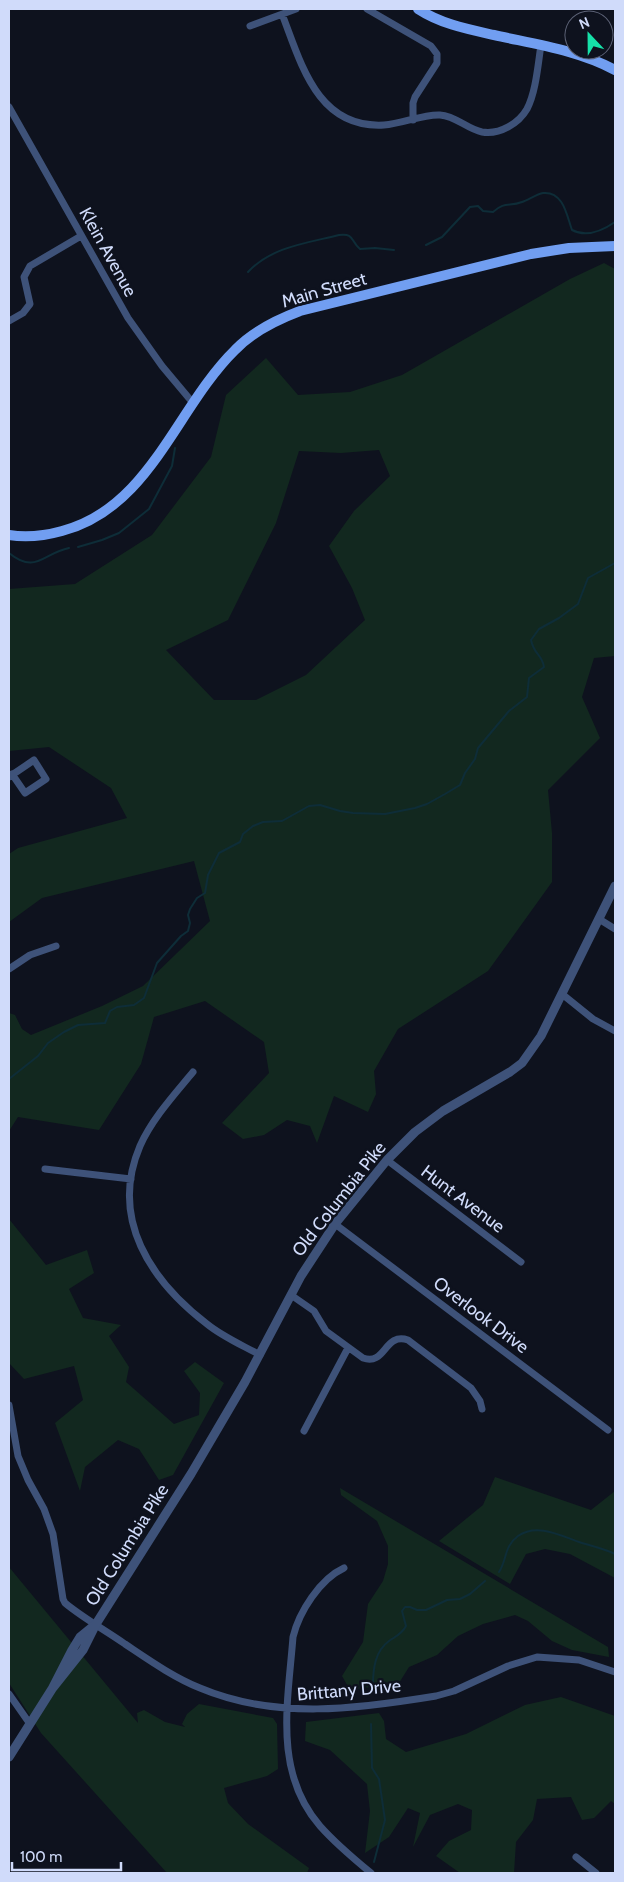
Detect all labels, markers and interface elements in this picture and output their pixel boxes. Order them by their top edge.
north arrow [564,10,614,60]
text: N [576,13,592,33]
street label: Klein Avenue [74,204,142,300]
street label: Main Street [279,267,369,313]
street label: Old Columbia Pike [287,1137,391,1261]
street label: Hunt Avenue [417,1160,509,1238]
street label: Overlook Drive [429,1272,533,1358]
street label: Old Columbia Pike [81,1480,173,1610]
street label: Brittany Drive [296,1674,402,1706]
scale bar [12,1840,121,1872]
text: 100 m [20,1848,62,1866]

